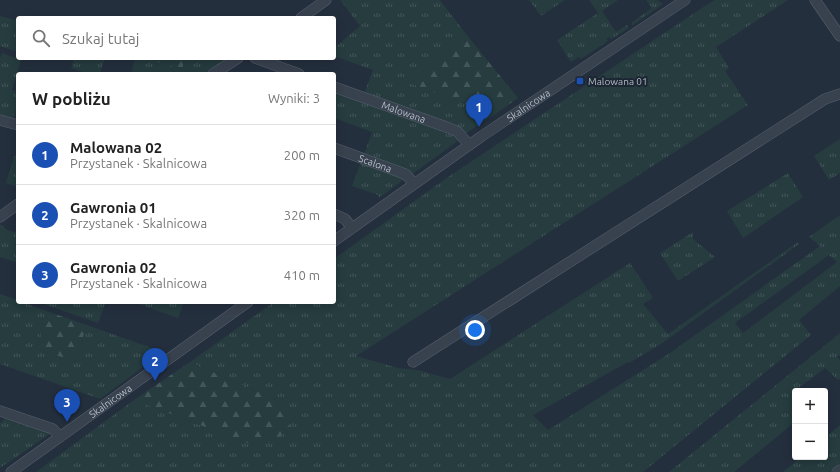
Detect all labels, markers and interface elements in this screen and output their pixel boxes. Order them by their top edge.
search box [16,16,336,60]
icon: search [30,27,52,49]
text: Szukaj tutaj [62,30,139,47]
marker: Malowana 01 [575,76,585,86]
place label: Malowana 01 [588,76,648,87]
street label: Skalnicowa [505,87,552,124]
text: W pobliżu [32,89,111,108]
text: Wyniki: 3 [268,91,320,105]
pin: 1 [466,94,492,127]
street label: Malowana [380,99,427,125]
text: Malowana 02 [70,139,162,156]
text: 1 [41,148,49,162]
text: 200 m [284,148,320,162]
street label: Scalona [357,153,393,175]
text: Przystanek · Skalnicowa [70,156,207,170]
text: Gawronia 01 [70,199,157,216]
text: 2 [41,208,49,222]
text: 320 m [284,208,320,222]
text: Przystanek · Skalnicowa [70,216,207,230]
text: Gawronia 02 [70,259,157,276]
text: 3 [41,268,49,282]
text: 410 m [284,268,320,282]
text: Przystanek · Skalnicowa [70,276,207,290]
your location [465,320,485,340]
pin: 2 [142,348,168,381]
street label: Skalnicowa [87,382,134,420]
map controls [792,388,828,460]
button: + [792,388,828,424]
pin: 3 [54,389,80,422]
button: − [792,424,828,460]

